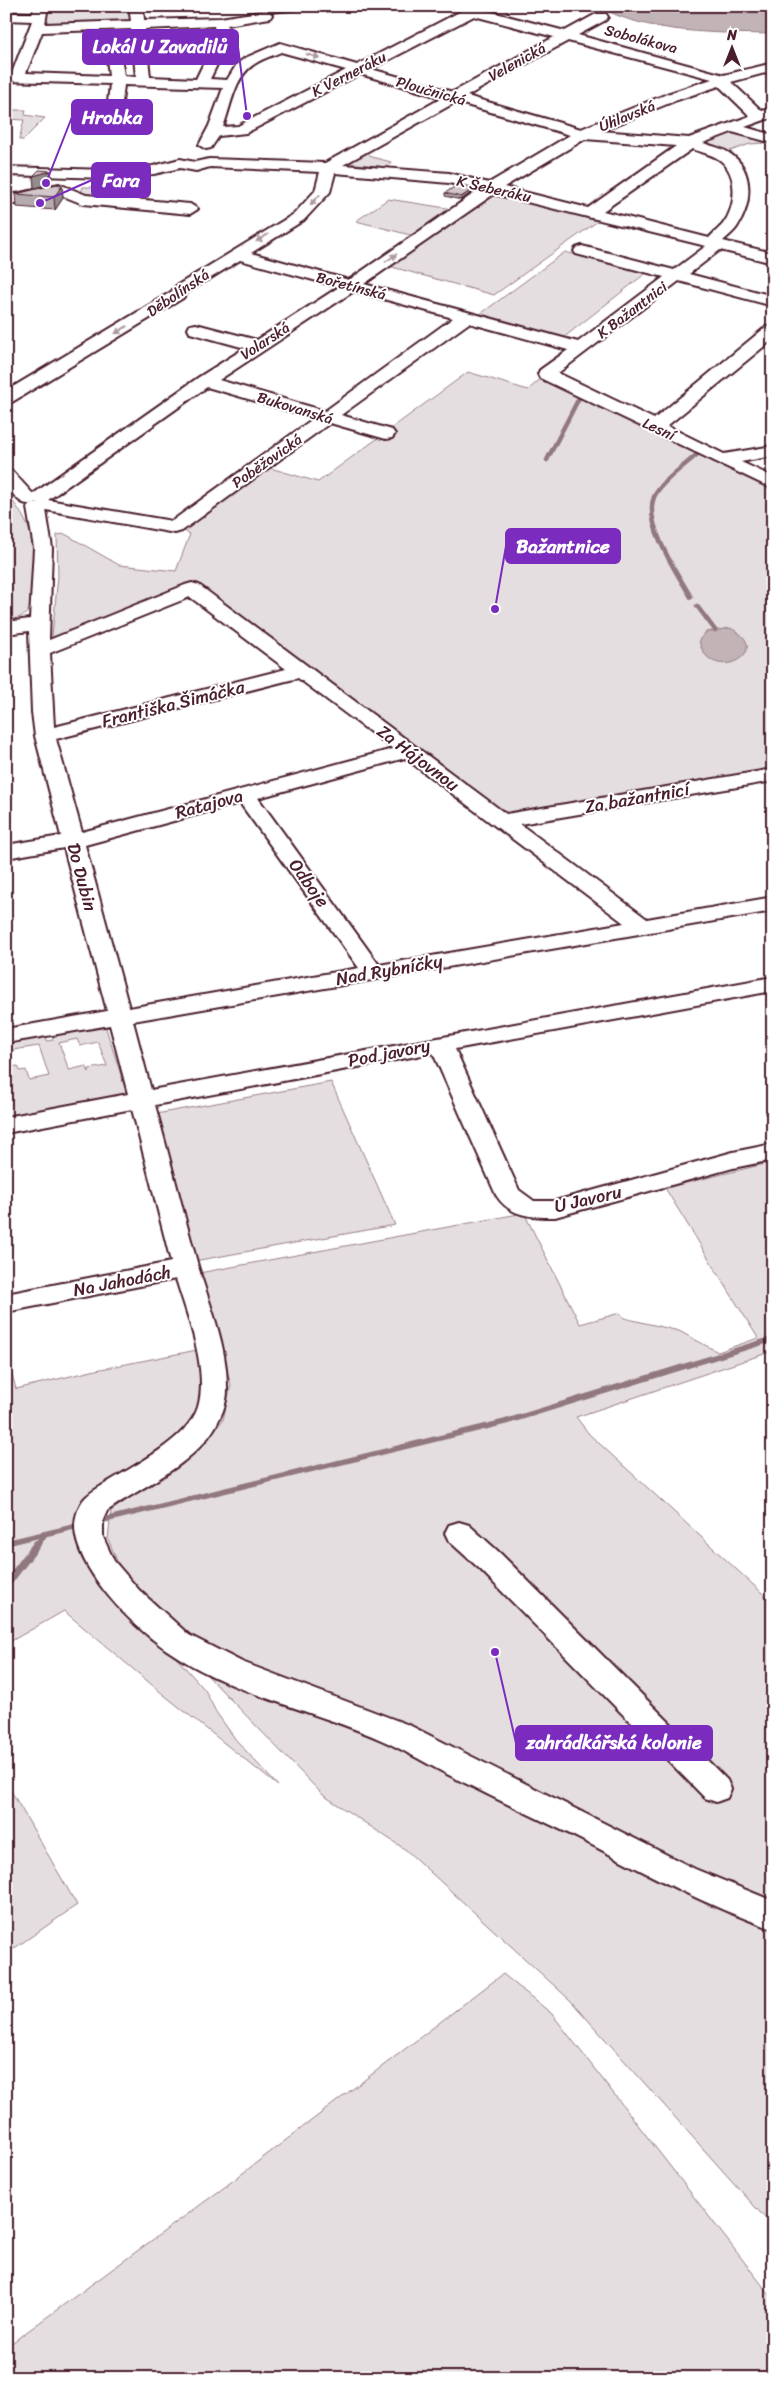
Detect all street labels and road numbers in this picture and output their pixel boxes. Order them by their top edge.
street label: Sobolákova [602,17,681,61]
street label: Velenická [483,35,551,89]
street label: K Verneráku [307,44,391,104]
street label: Ploučnická [393,69,470,114]
street label: Úhlavská [595,93,660,139]
street label: K Šeberáku [454,168,534,210]
street label: Děbolínská [141,262,215,324]
street label: Bořetínská [313,264,389,308]
street label: K Bažantnici [591,274,674,345]
street label: Volarská [235,315,295,367]
street label: Bukovanská [254,384,337,432]
street label: Lesní [638,410,681,449]
street label: Poběžovická [226,427,308,495]
street label: Františka Šimáčka [98,671,249,737]
street label: Za Hájovnou [370,716,467,800]
street label: Za bažantnicí [582,773,694,823]
street label: Ratajova [172,780,246,828]
street label: Do Dubin [58,839,107,915]
street label: Odboje [280,852,338,914]
street label: Nad Rybníčky [333,945,446,995]
street label: Pod javory [345,1029,433,1077]
street label: U Javoru [551,1176,625,1222]
street label: Na Jahodách [70,1256,174,1306]

